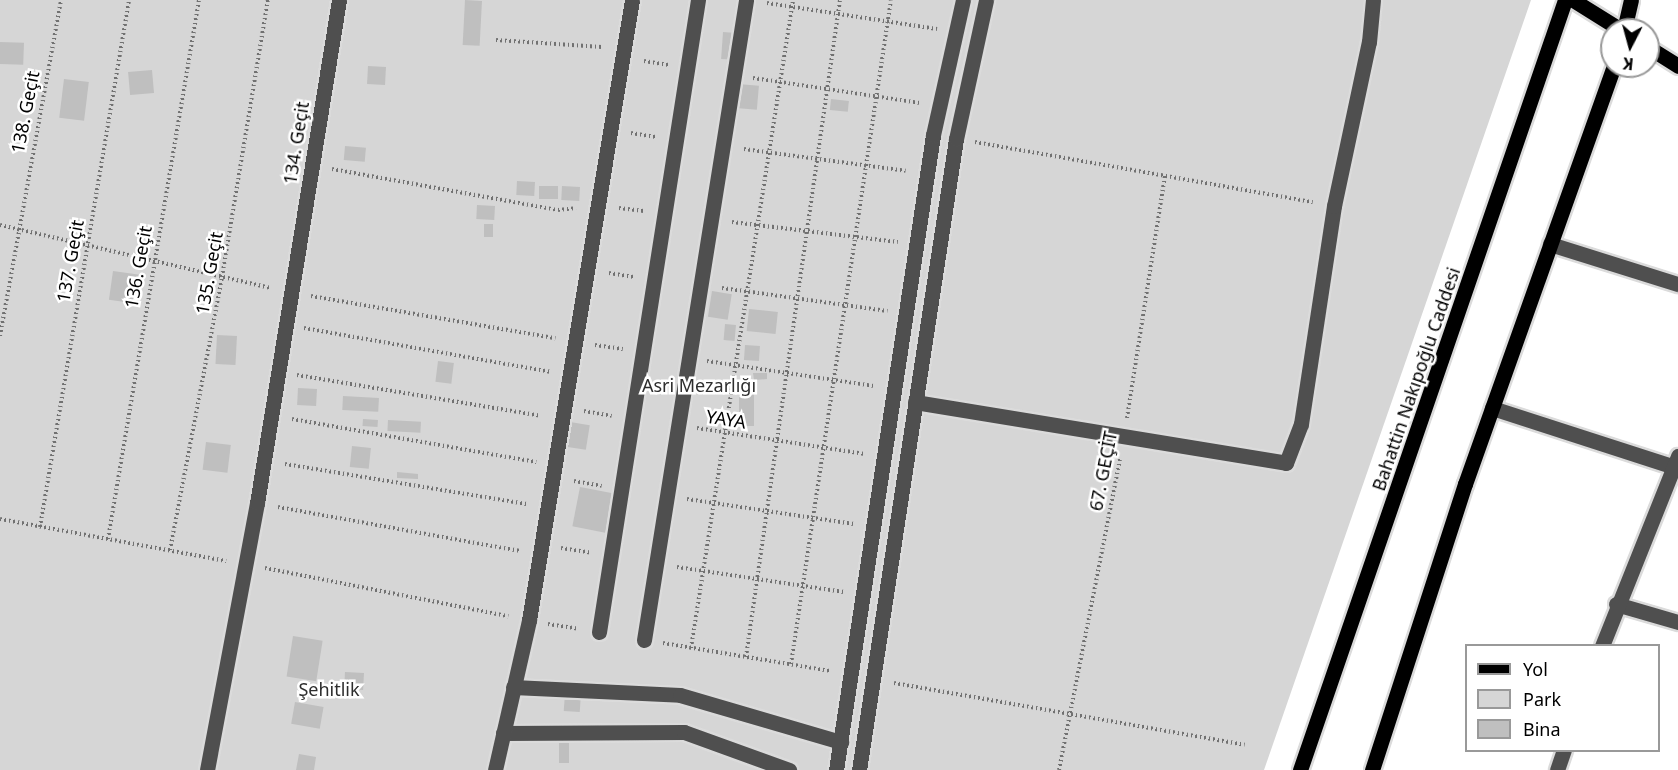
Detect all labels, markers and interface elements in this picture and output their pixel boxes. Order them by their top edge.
north arrow [1600,18,1660,78]
text: K [1622,52,1635,75]
street label: 138. Geçit [6,69,44,155]
street label: 134. Geçit [279,100,313,186]
street label: 137. Geçit [52,218,88,304]
street label: 136. Geçit [120,224,156,310]
street label: 135. Geçit [191,230,227,316]
street label: Bahattin Nakıpoğlu Caddesi [1368,264,1464,494]
park label: Asri Mezarlığı [642,374,756,396]
street label: YAYA [704,405,748,433]
street label: 67. GEÇİT [1085,429,1121,513]
legend [1465,644,1660,752]
text: Yol [1523,657,1548,681]
park label: Şehitlik [298,678,360,700]
text: Park [1523,687,1561,711]
text: Bina [1523,717,1561,741]

